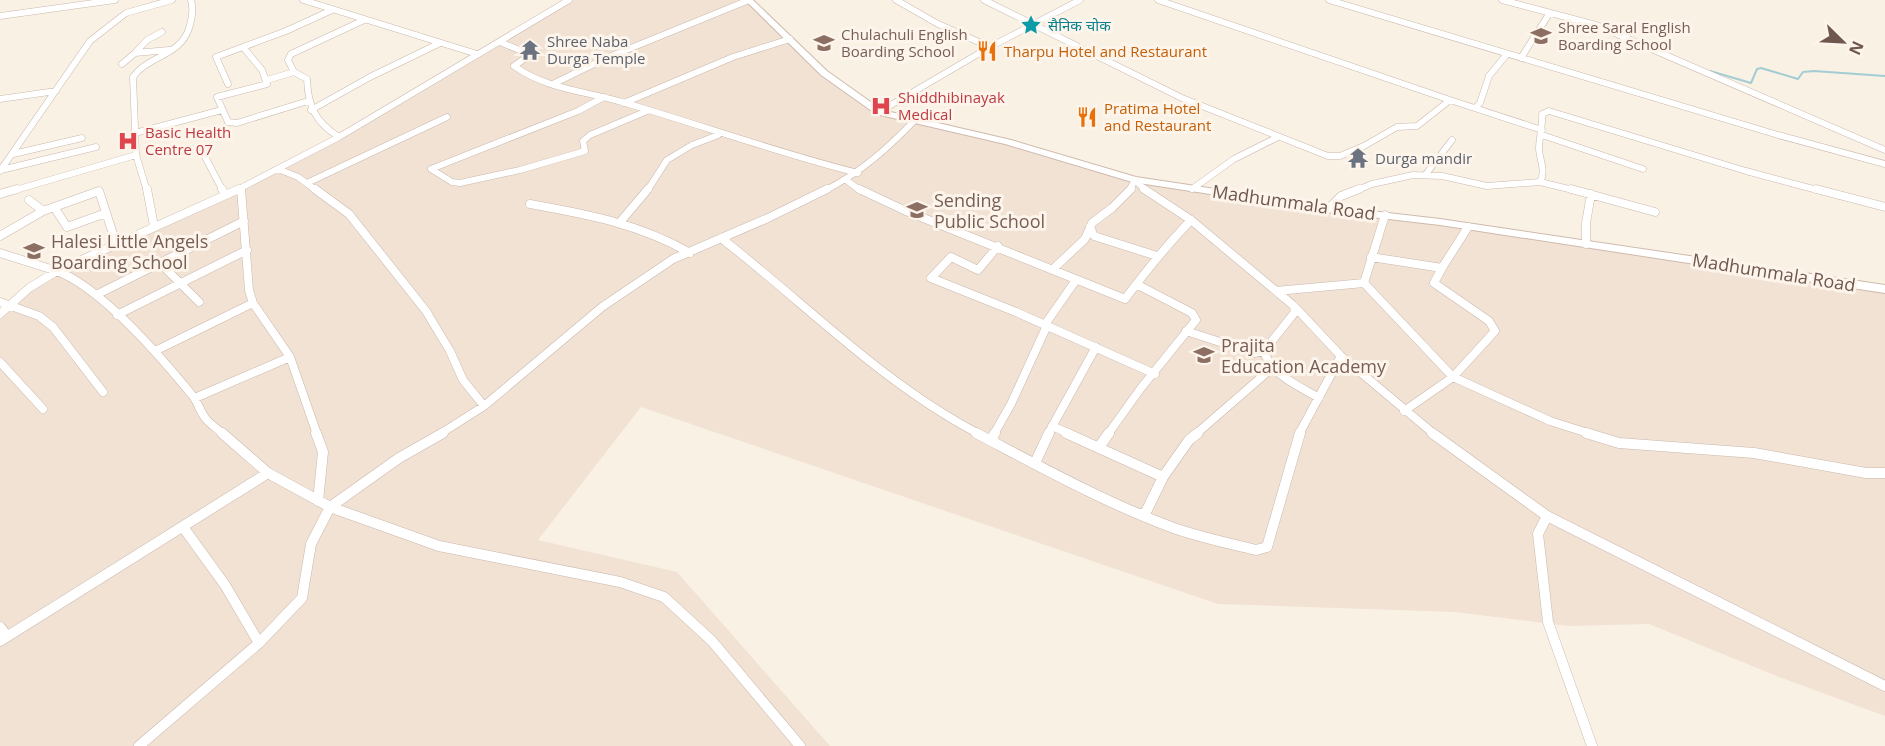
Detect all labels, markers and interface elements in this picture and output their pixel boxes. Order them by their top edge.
north arrow [1813,12,1873,72]
place icon: सैनिक चोक [1019,13,1043,37]
place label: सैनिक चोक [1048,15,1111,35]
place label: Shree Saral English Boarding School [1558,17,1691,54]
place label: Chulachuli English Boarding School [841,24,968,61]
school or university icon: Shree Saral English Boarding School [1529,24,1553,48]
place label: Shree Naba Durga Temple [547,31,646,68]
school or university icon: Chulachuli English Boarding School [812,31,836,55]
temple icon: Shree Naba Durga Temple [518,38,542,62]
text: N [1844,38,1869,59]
restaurant icon: Tharpu Hotel and Restaurant [975,39,999,63]
place label: Tharpu Hotel and Restaurant [1004,41,1207,61]
place label: Shiddhibinayak Medical [898,87,1005,124]
hospital icon: Shiddhibinayak Medical [869,94,893,118]
place label: Pratima Hotel and Restaurant [1104,98,1211,135]
restaurant icon: Pratima Hotel and Restaurant [1075,105,1099,129]
place label: Basic Health Centre 07 [145,122,231,159]
hospital icon: Basic Health Centre 07 [116,129,140,153]
temple icon: Durga mandir [1346,146,1370,170]
place label: Durga mandir [1375,148,1472,168]
street label: Madhummala Road [1211,179,1377,225]
place label: Sending Public School [934,188,1045,233]
school or university icon: Sending Public School [905,198,929,222]
place label: Halesi Little Angels Boarding School [51,229,208,274]
school or university icon: Halesi Little Angels Boarding School [22,239,46,263]
street label: Madhummala Road [1691,247,1857,297]
place label: Prajita Education Academy [1221,333,1387,378]
school or university icon: Prajita Education Academy [1192,343,1216,367]

